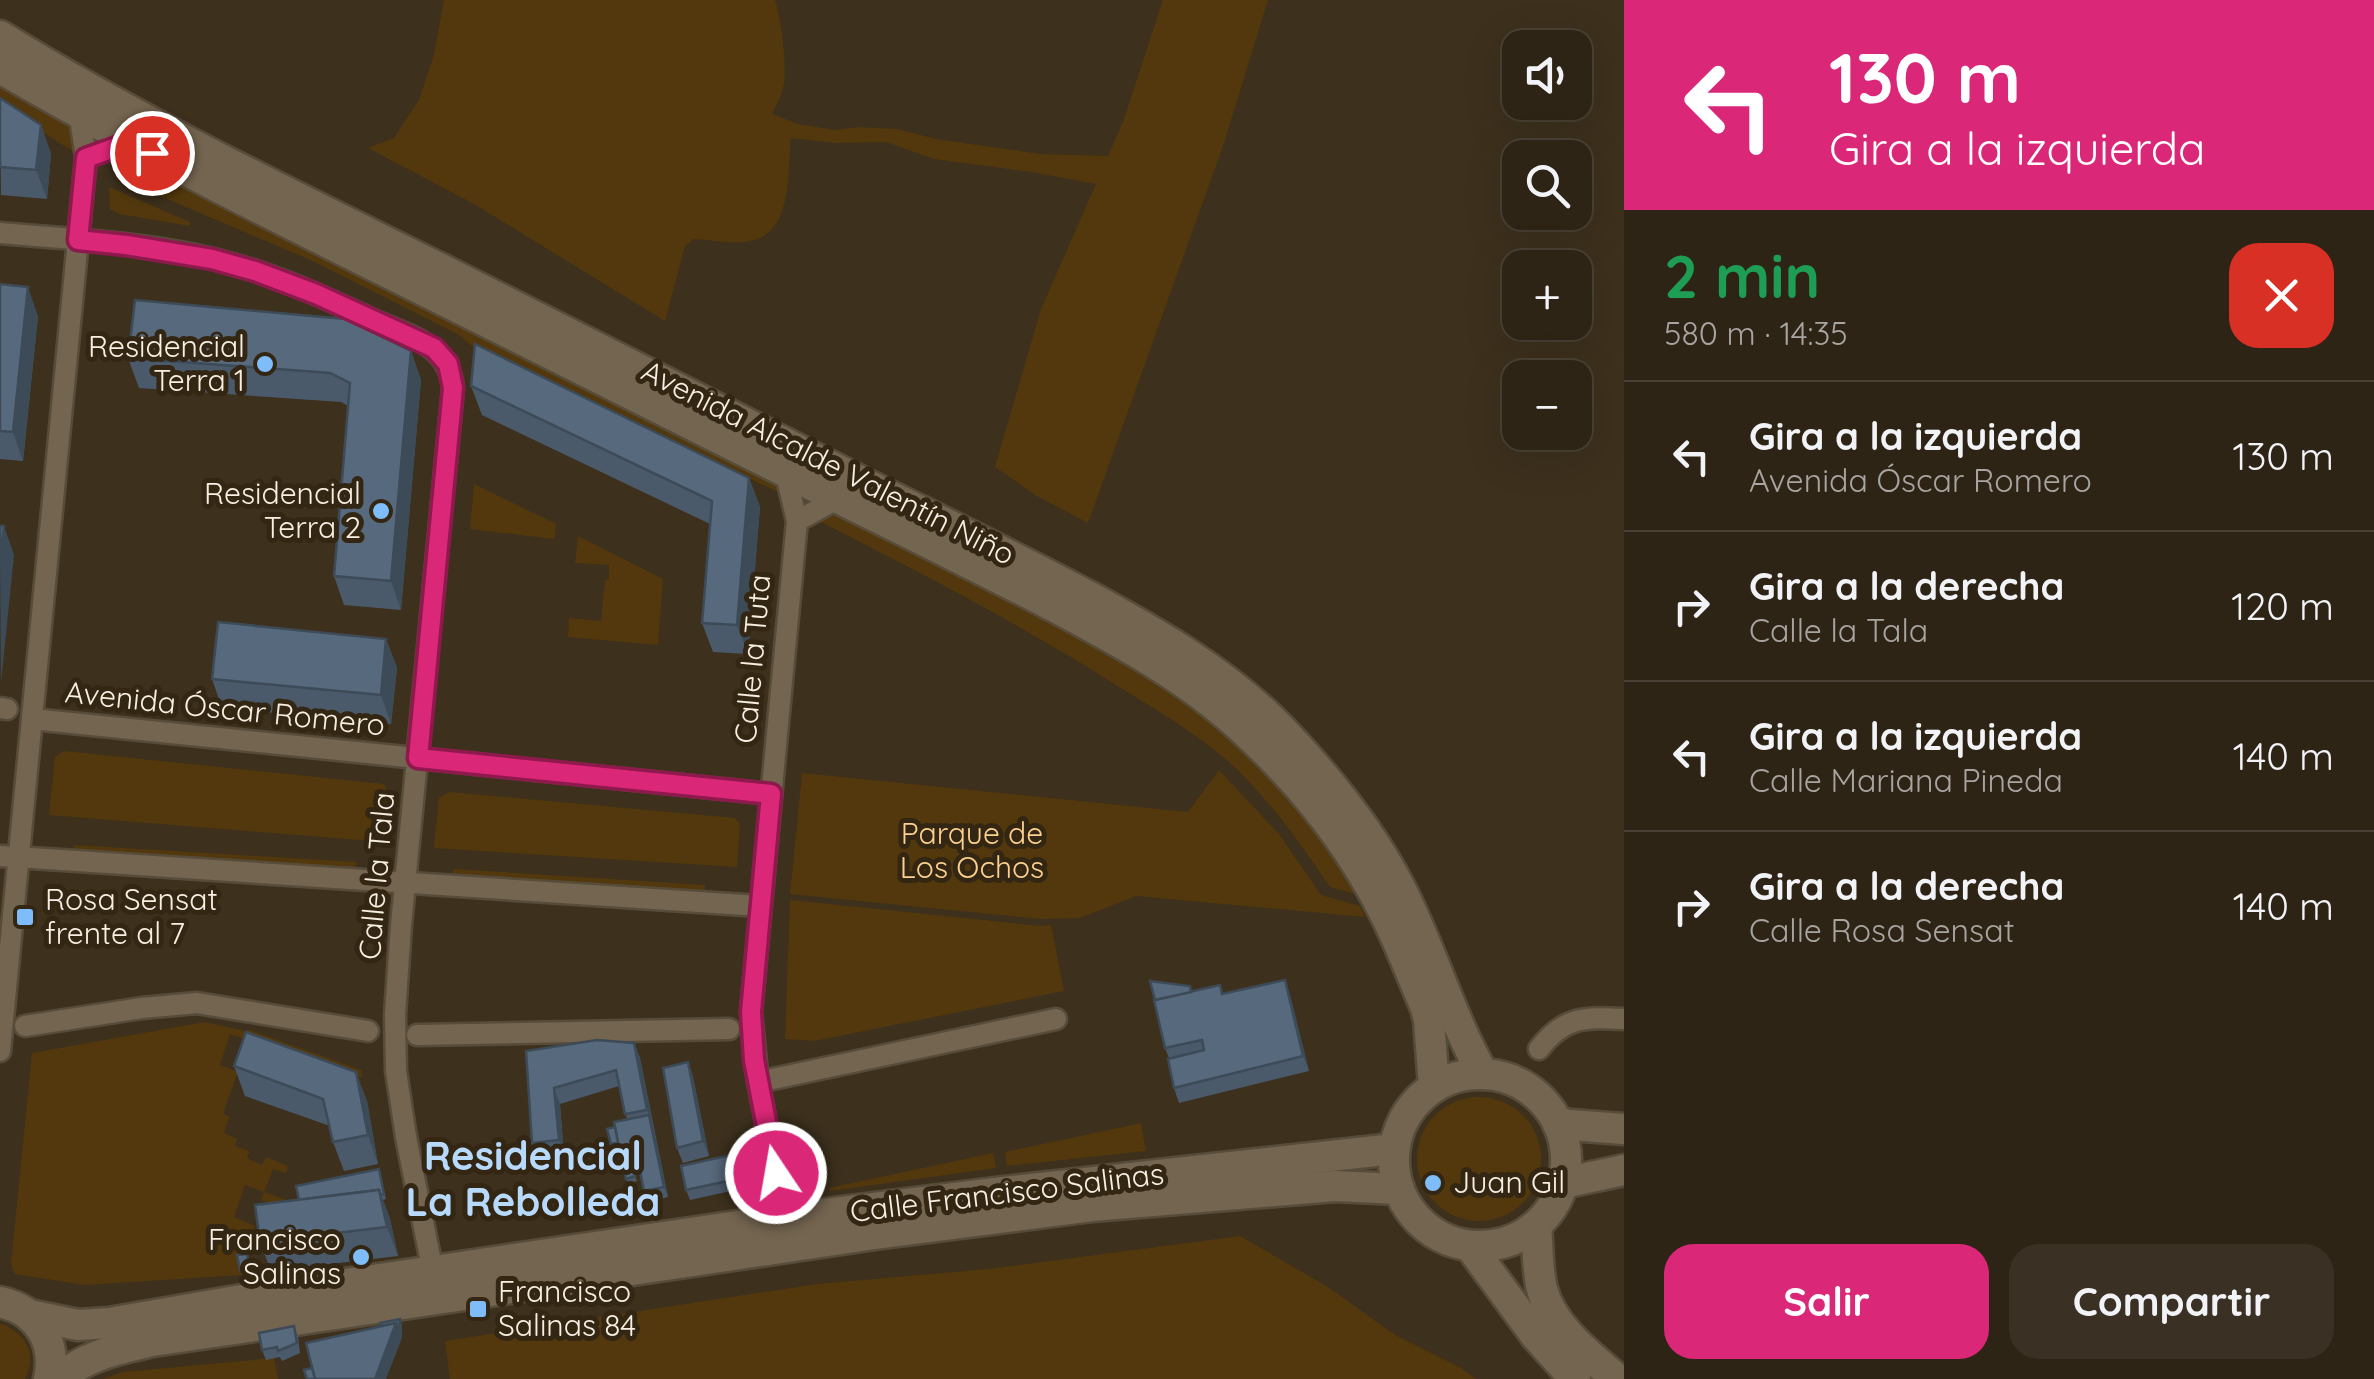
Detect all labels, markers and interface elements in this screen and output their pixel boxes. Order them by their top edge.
map controls [1502,30,1592,450]
button: sound [1502,30,1592,120]
text: 130 m [1829,33,2021,121]
icon: left [1664,40,1794,170]
pin [110,111,195,196]
text: Gira a la izquierda [1829,120,2205,176]
icon: arrive [125,126,180,181]
button: search [1502,140,1592,230]
text: 2 min [1664,238,1820,313]
button: close [2229,243,2334,348]
button: + [1502,250,1592,340]
text: 580 m · 14:35 [1664,313,1848,353]
place label: Residencial Terra 1 [88,327,245,399]
street label: Avenida Alcalde Valentín Niño [636,351,1021,573]
marker: Residencial Terra 1 [254,353,276,375]
button: − [1502,360,1592,450]
text: Gira a la izquierda [1749,412,2082,460]
icon: left [1664,429,1719,484]
text: 130 m [2232,432,2334,480]
text: Avenida Óscar Romero [1749,460,2092,500]
place label: Residencial Terra 2 [204,474,361,546]
marker: Residencial Terra 2 [370,500,392,522]
text: Gira a la derecha [1749,562,2064,610]
street label: Calle la Tuta [726,573,778,745]
icon: right [1664,579,1719,634]
text: 120 m [2231,582,2334,630]
text: Calle la Tala [1749,610,1928,650]
street label: Avenida Óscar Romero [63,672,387,744]
text: Gira a la izquierda [1749,712,2082,760]
icon: left [1664,729,1719,784]
text: 140 m [2233,732,2334,780]
text: Calle Mariana Pineda [1749,760,2063,800]
street label: Calle la Tala [350,791,402,961]
park label: Parque de Los Ochos [900,814,1044,886]
text: Gira a la derecha [1749,862,2064,910]
icon: right [1664,879,1719,934]
place label: Rosa Sensat frente al 7 [45,880,218,952]
text: 140 m [2233,882,2334,930]
marker: Rosa Sensat frente al 7 [14,906,36,928]
text: Calle Rosa Sensat [1749,910,2015,950]
position arrow [724,1121,828,1225]
district label: Residencial La Rebolleda [406,1130,660,1226]
street label: Calle Francisco Salinas [848,1154,1166,1230]
place label: Juan Gil [1453,1163,1565,1201]
marker: Juan Gil [1422,1172,1444,1194]
place label: Francisco Salinas [208,1220,341,1292]
button: Salir [1664,1244,1989,1359]
button: Compartir [2009,1244,2334,1359]
marker: Francisco Salinas [350,1246,372,1268]
place label: Francisco Salinas 84 [498,1272,636,1344]
marker: Francisco Salinas 84 [467,1298,489,1320]

